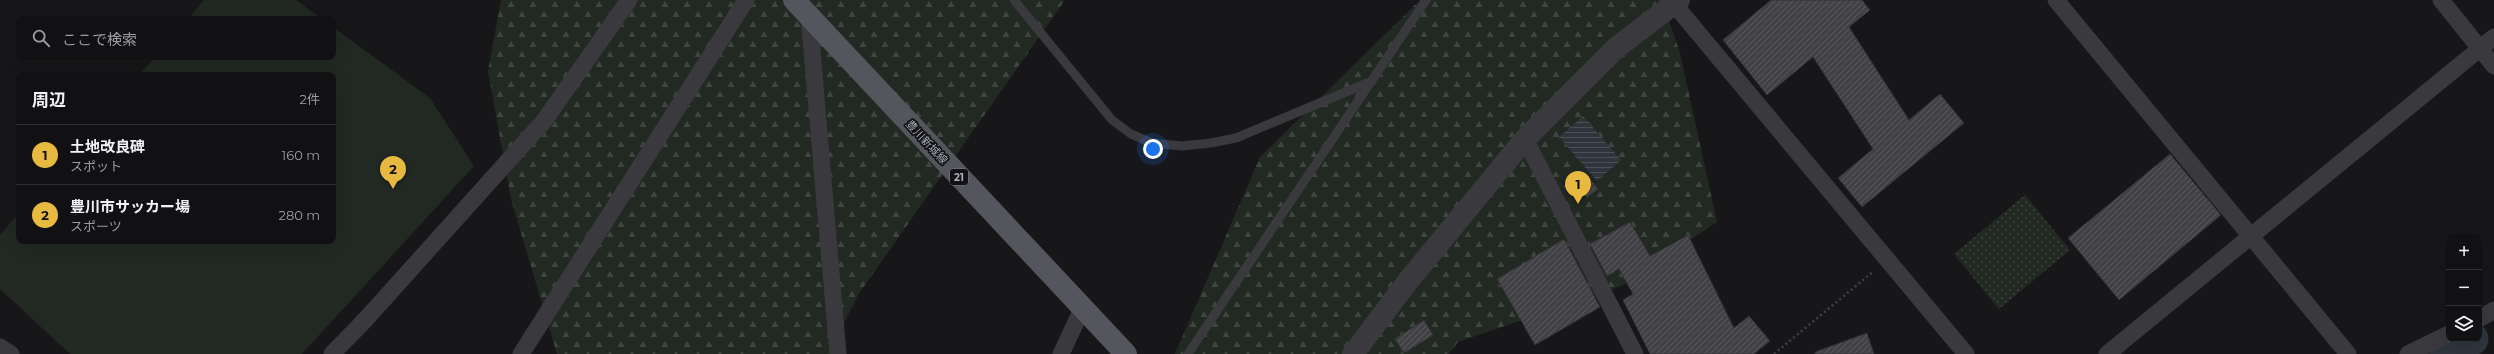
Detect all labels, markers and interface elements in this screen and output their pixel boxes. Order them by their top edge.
search box [16,16,336,60]
icon: search [30,27,52,49]
text: ここで検索 [62,30,137,49]
text: 周辺 [32,90,66,110]
text: 2件 [300,91,320,107]
street label: 豊川新城線 [903,117,951,167]
text: 土地改良碑 [70,137,145,156]
your location [1143,139,1163,159]
text: 1 [42,147,48,163]
text: 160 m [282,147,320,163]
pin: 2 [380,156,406,189]
text: スポット [70,158,122,174]
road number: 21 [950,169,968,185]
pin: 1 [1565,171,1591,204]
text: 豊川市サッカー場 [70,197,190,216]
text: 2 [41,207,49,223]
text: 280 m [279,207,320,223]
text: スポーツ [70,218,122,234]
map controls [2446,234,2482,342]
button: + [2446,234,2482,270]
button: − [2446,270,2482,306]
button: layers [2446,306,2482,342]

